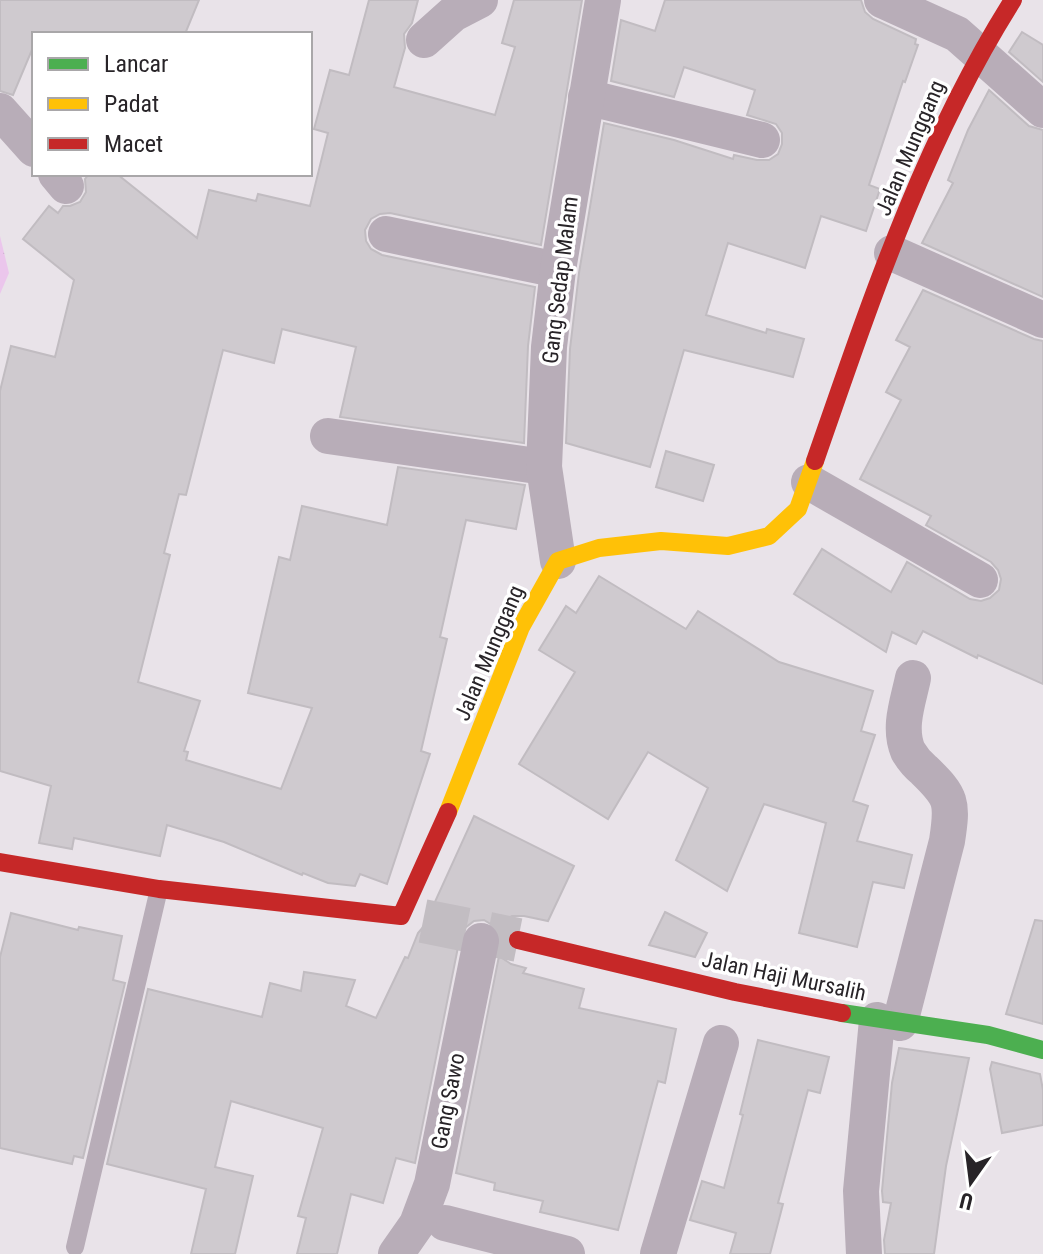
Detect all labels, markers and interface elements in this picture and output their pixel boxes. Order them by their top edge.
legend [32,32,312,176]
text: Lancar [104,50,168,78]
street label: Jalan Munggang [870,77,950,219]
text: Padat [104,90,159,118]
text: Macet [104,130,163,158]
street label: Gang Sedap Malam [537,195,583,365]
street label: Jalan Munggang [449,582,529,724]
street label: Jalan Haji Mursalih [700,946,868,1006]
street label: Gang Sawo [426,1051,470,1151]
north arrow [931,1142,1011,1222]
text: U [957,1187,975,1215]

